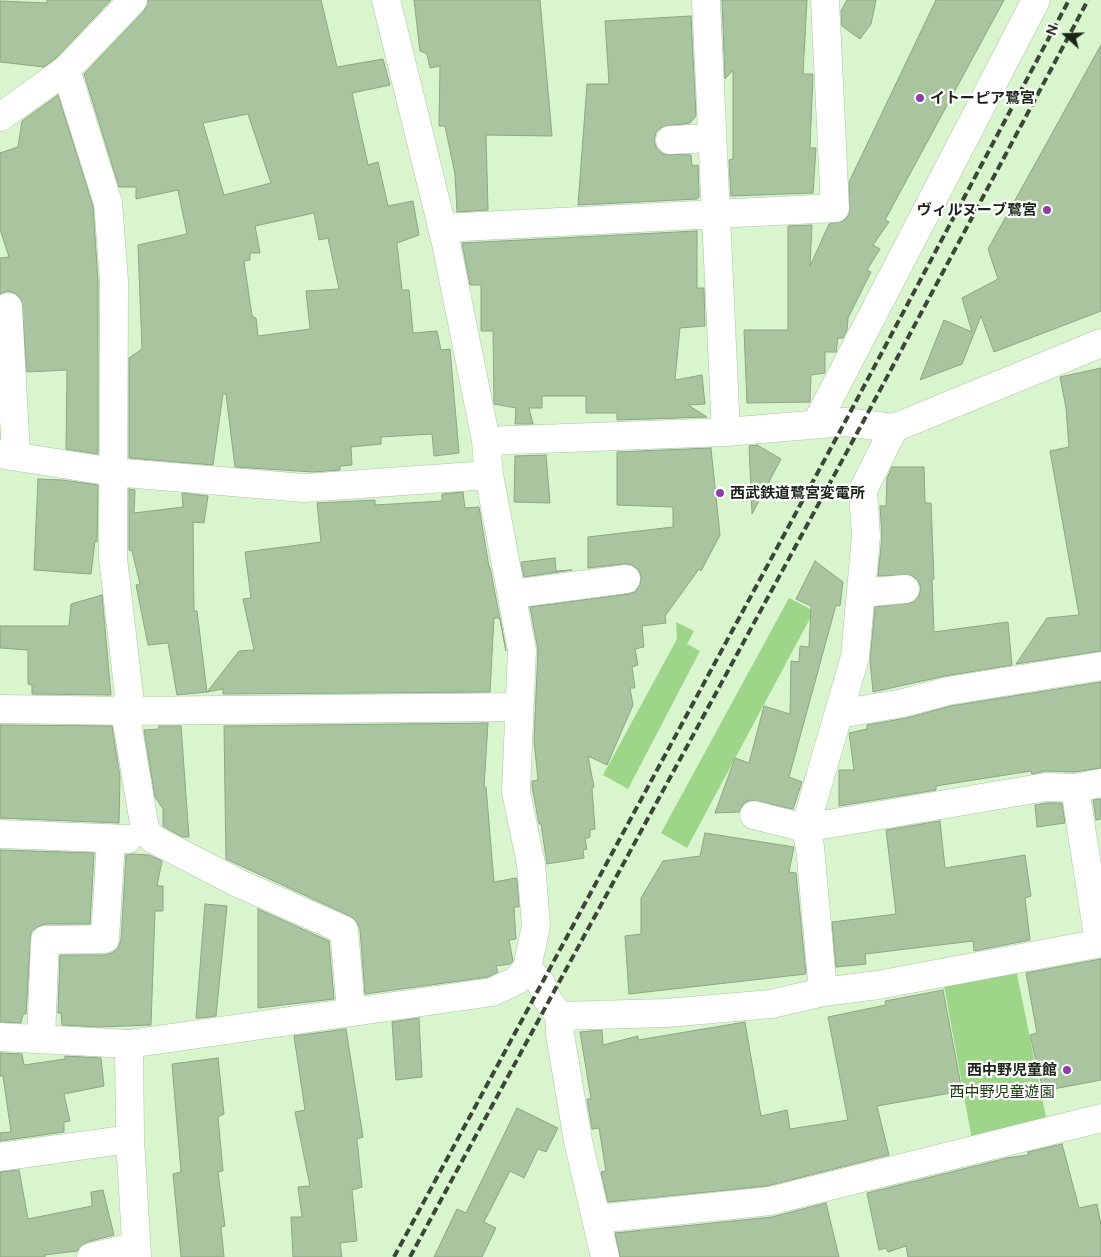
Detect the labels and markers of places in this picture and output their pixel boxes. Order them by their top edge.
place label: イトーピア鷺宮 [930,89,1035,107]
marker: イトーピア鷺宮 [914,92,926,104]
place label: ヴィルヌーブ鷺宮 [917,201,1037,219]
marker: ヴィルヌーブ鷺宮 [1041,204,1053,216]
place label: 西武鉄道鷺宮変電所 [730,484,865,502]
marker: 西武鉄道鷺宮変電所 [714,487,726,499]
place label: 西中野児童館 [967,1061,1057,1079]
marker: 西中野児童館 [1061,1064,1073,1076]

